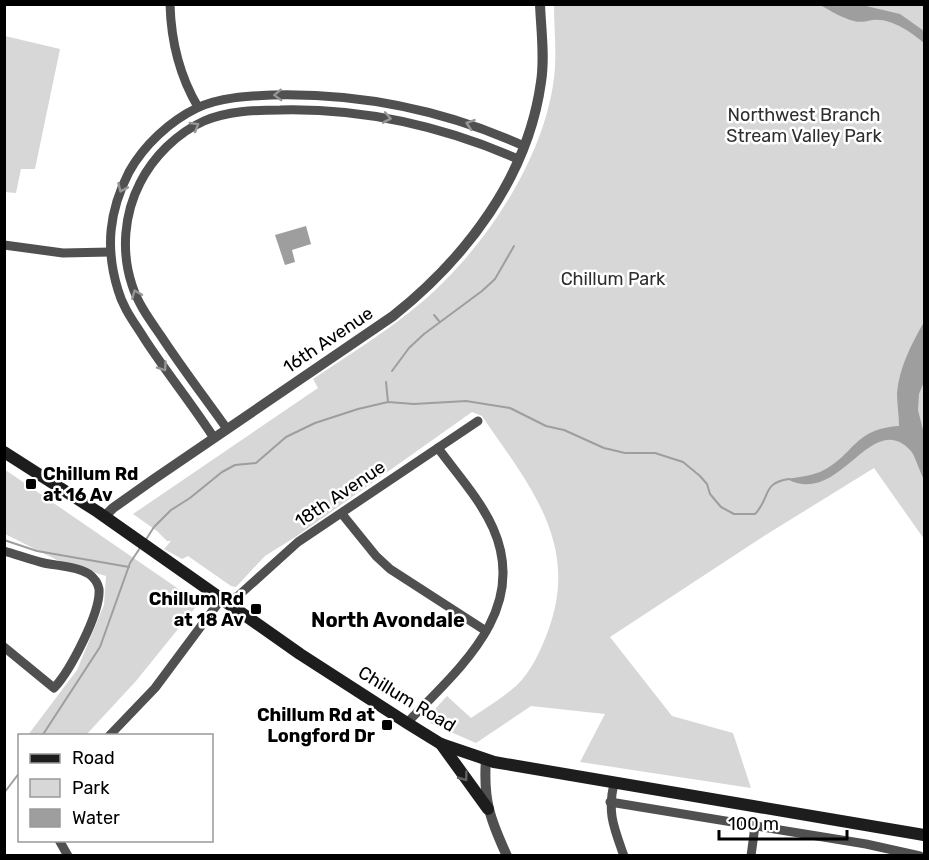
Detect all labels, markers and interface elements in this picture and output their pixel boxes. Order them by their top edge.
one-way arrow [274,89,283,101]
park label: Northwest Branch Stream Valley Park [726,104,882,147]
one-way arrow [382,111,392,124]
one-way arrow [465,119,476,132]
one-way arrow [189,122,199,134]
one-way arrow [117,181,129,192]
park label: Chillum Park [561,268,666,290]
one-way arrow [131,289,143,300]
street label: 16th Avenue [279,302,377,378]
one-way arrow [156,361,167,372]
street label: 18th Avenue [291,456,389,532]
place label: Chillum Rd at 16 Av [43,463,138,506]
marker: Chillum Rd at 16 Av [24,477,38,491]
place label: Chillum Rd at 18 Av [149,588,244,631]
marker: Chillum Rd at 18 Av [249,602,263,616]
district label: North Avondale [311,608,465,632]
street label: Chillum Road [354,661,460,737]
place label: Chillum Rd at Longford Dr [257,704,375,747]
marker: Chillum Rd at Longford Dr [380,718,394,732]
legend [18,734,213,842]
text: Road [72,747,115,769]
one-way arrow [457,770,468,781]
text: Park [72,777,110,799]
scale bar [719,803,846,841]
text: Water [72,807,120,829]
text: 100 m [728,813,779,835]

